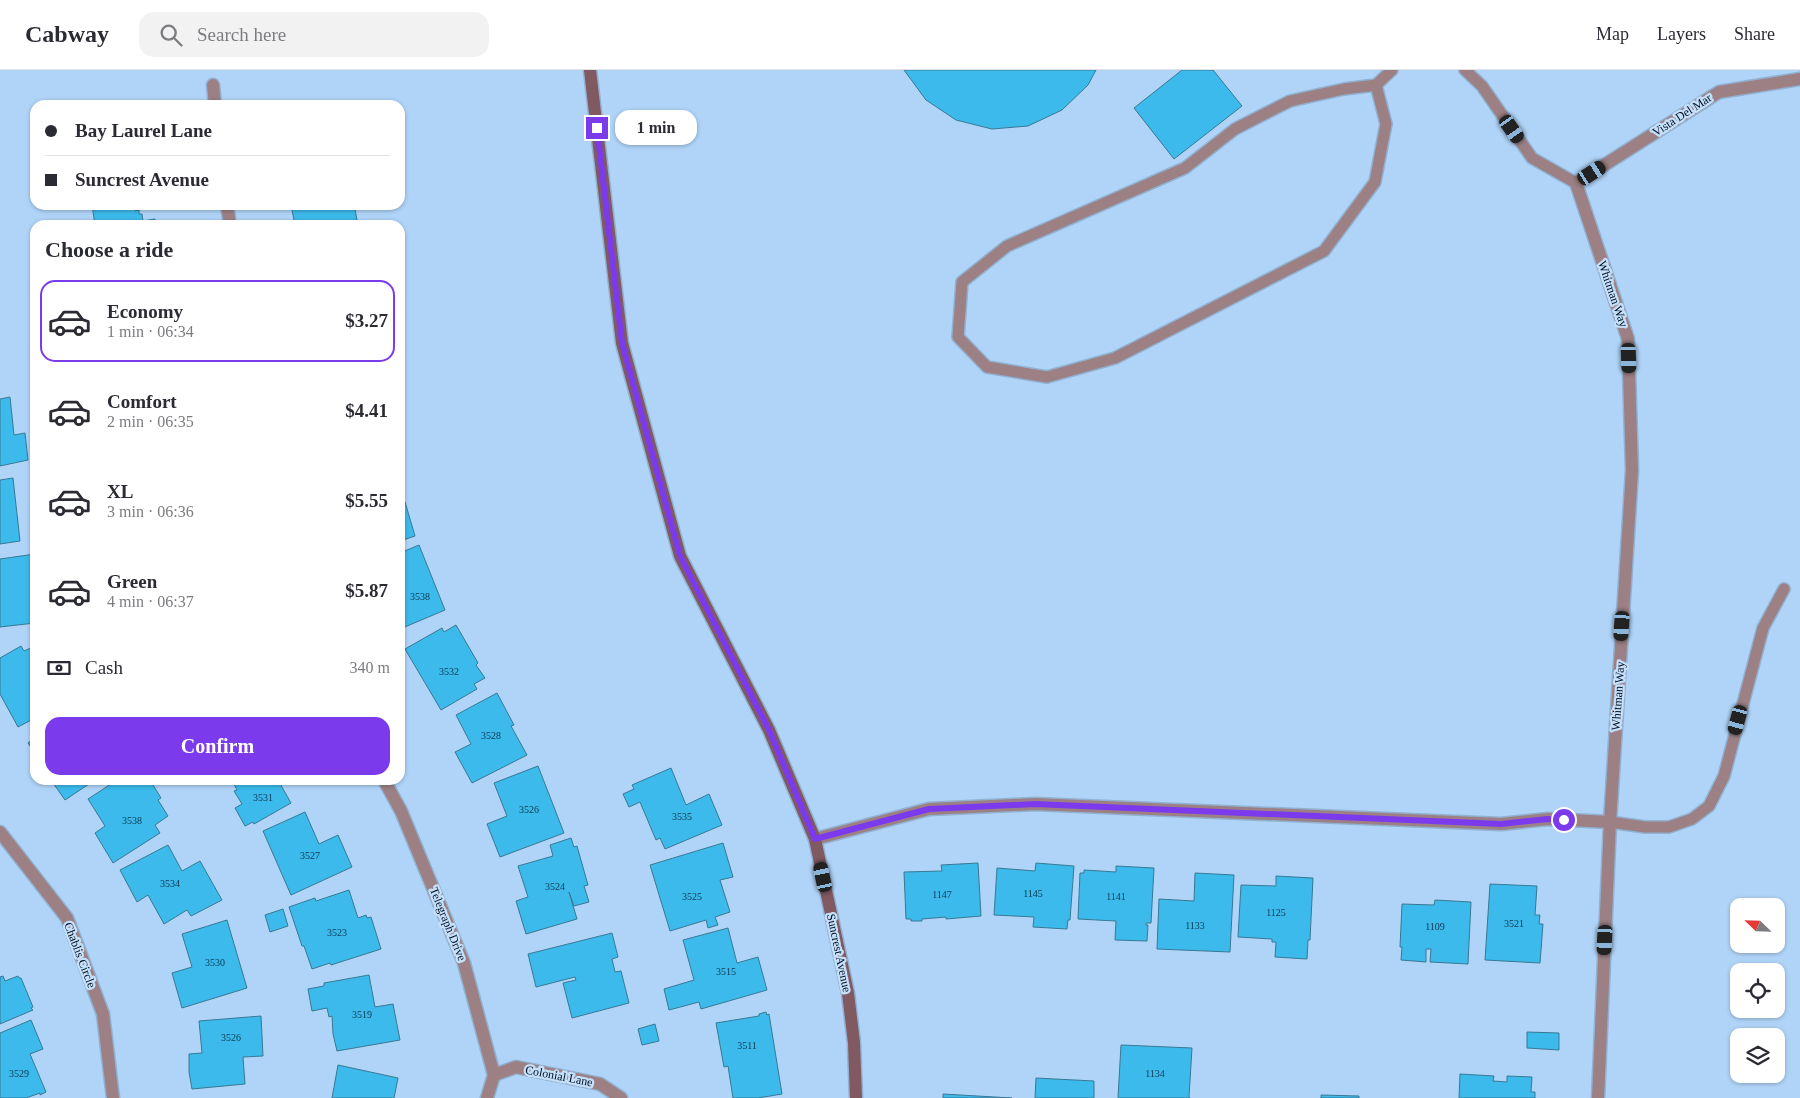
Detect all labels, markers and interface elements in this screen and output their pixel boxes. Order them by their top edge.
search box [139,12,489,57]
text: Cabway [25,21,109,47]
icon: search [157,21,185,49]
text: Search here [197,24,286,45]
text: Map [1596,24,1629,44]
text: Layers [1657,24,1706,44]
text: Share [1734,24,1775,44]
street label: Vista Del Mar [1650,91,1714,139]
callout: 1 min [614,110,697,146]
car [1497,112,1526,146]
route end [586,117,608,139]
text: 1 min [637,119,675,136]
text: Bay Laurel Lane [75,120,212,141]
car [1575,159,1608,187]
text: Suncrest Avenue [75,169,209,190]
text: Choose a ride [45,237,173,262]
street label: Whitman Way [1595,259,1631,329]
icon: car [47,299,92,344]
text: Economy [107,301,183,322]
text: $3.27 [345,310,388,331]
text: 1 min · 06:34 [107,323,194,340]
car [1620,343,1637,373]
icon: car [47,389,92,434]
text: Comfort [107,391,177,412]
text: $4.41 [345,400,388,421]
text: 2 min · 06:35 [107,413,194,430]
icon: car [47,479,92,524]
text: XL [107,481,133,502]
text: $5.55 [345,490,388,511]
text: 3 min · 06:36 [107,503,194,520]
icon: car [47,569,92,614]
text: Green [107,571,157,592]
text: $5.87 [345,580,388,601]
house number: 3538 [410,591,430,602]
text: 4 min · 06:37 [107,593,194,610]
car [1613,611,1630,641]
icon: cash [45,654,73,682]
text: Cash [85,657,123,678]
text: 340 m [350,659,390,676]
street label: Whitman Way [1609,661,1627,731]
house number: 3532 [439,666,459,677]
car [1726,704,1749,736]
button: Confirm [45,717,390,775]
house number: 3528 [481,730,501,741]
house number: 3531 [253,792,273,803]
house number: 3526 [519,804,539,815]
route start [1553,809,1575,831]
house number: 3535 [672,811,692,822]
house number: 3538 [122,815,142,826]
house number: 3527 [300,850,320,861]
car [812,861,833,893]
house number: 3534 [160,878,180,889]
house number: 3524 [545,881,565,892]
street label: Telegraph Drive [427,885,469,963]
house number: 1145 [1023,888,1043,899]
house number: 1147 [932,889,952,900]
house number: 3525 [682,891,702,902]
house number: 1141 [1106,891,1126,902]
north arrow [1730,898,1785,952]
map controls [1730,898,1785,1083]
house number: 1125 [1266,907,1286,918]
street label: Suncrest Avenue [824,912,854,994]
house number: 3521 [1504,918,1524,929]
street label: Chablis Circle [61,920,99,990]
house number: 1133 [1185,920,1205,931]
house number: 1109 [1425,921,1445,932]
car [1596,925,1613,955]
house number: 3523 [327,927,347,938]
house number: 3530 [205,957,225,968]
button: locate [1730,963,1785,1018]
house number: 3515 [716,966,736,977]
house number: 3519 [352,1009,372,1020]
button: layers [1730,1028,1785,1083]
house number: 3526 [221,1032,241,1043]
house number: 3511 [737,1040,757,1051]
street label: Colonial Lane [524,1063,594,1089]
house number: 3529 [9,1068,29,1079]
house number: 1134 [1145,1068,1165,1079]

